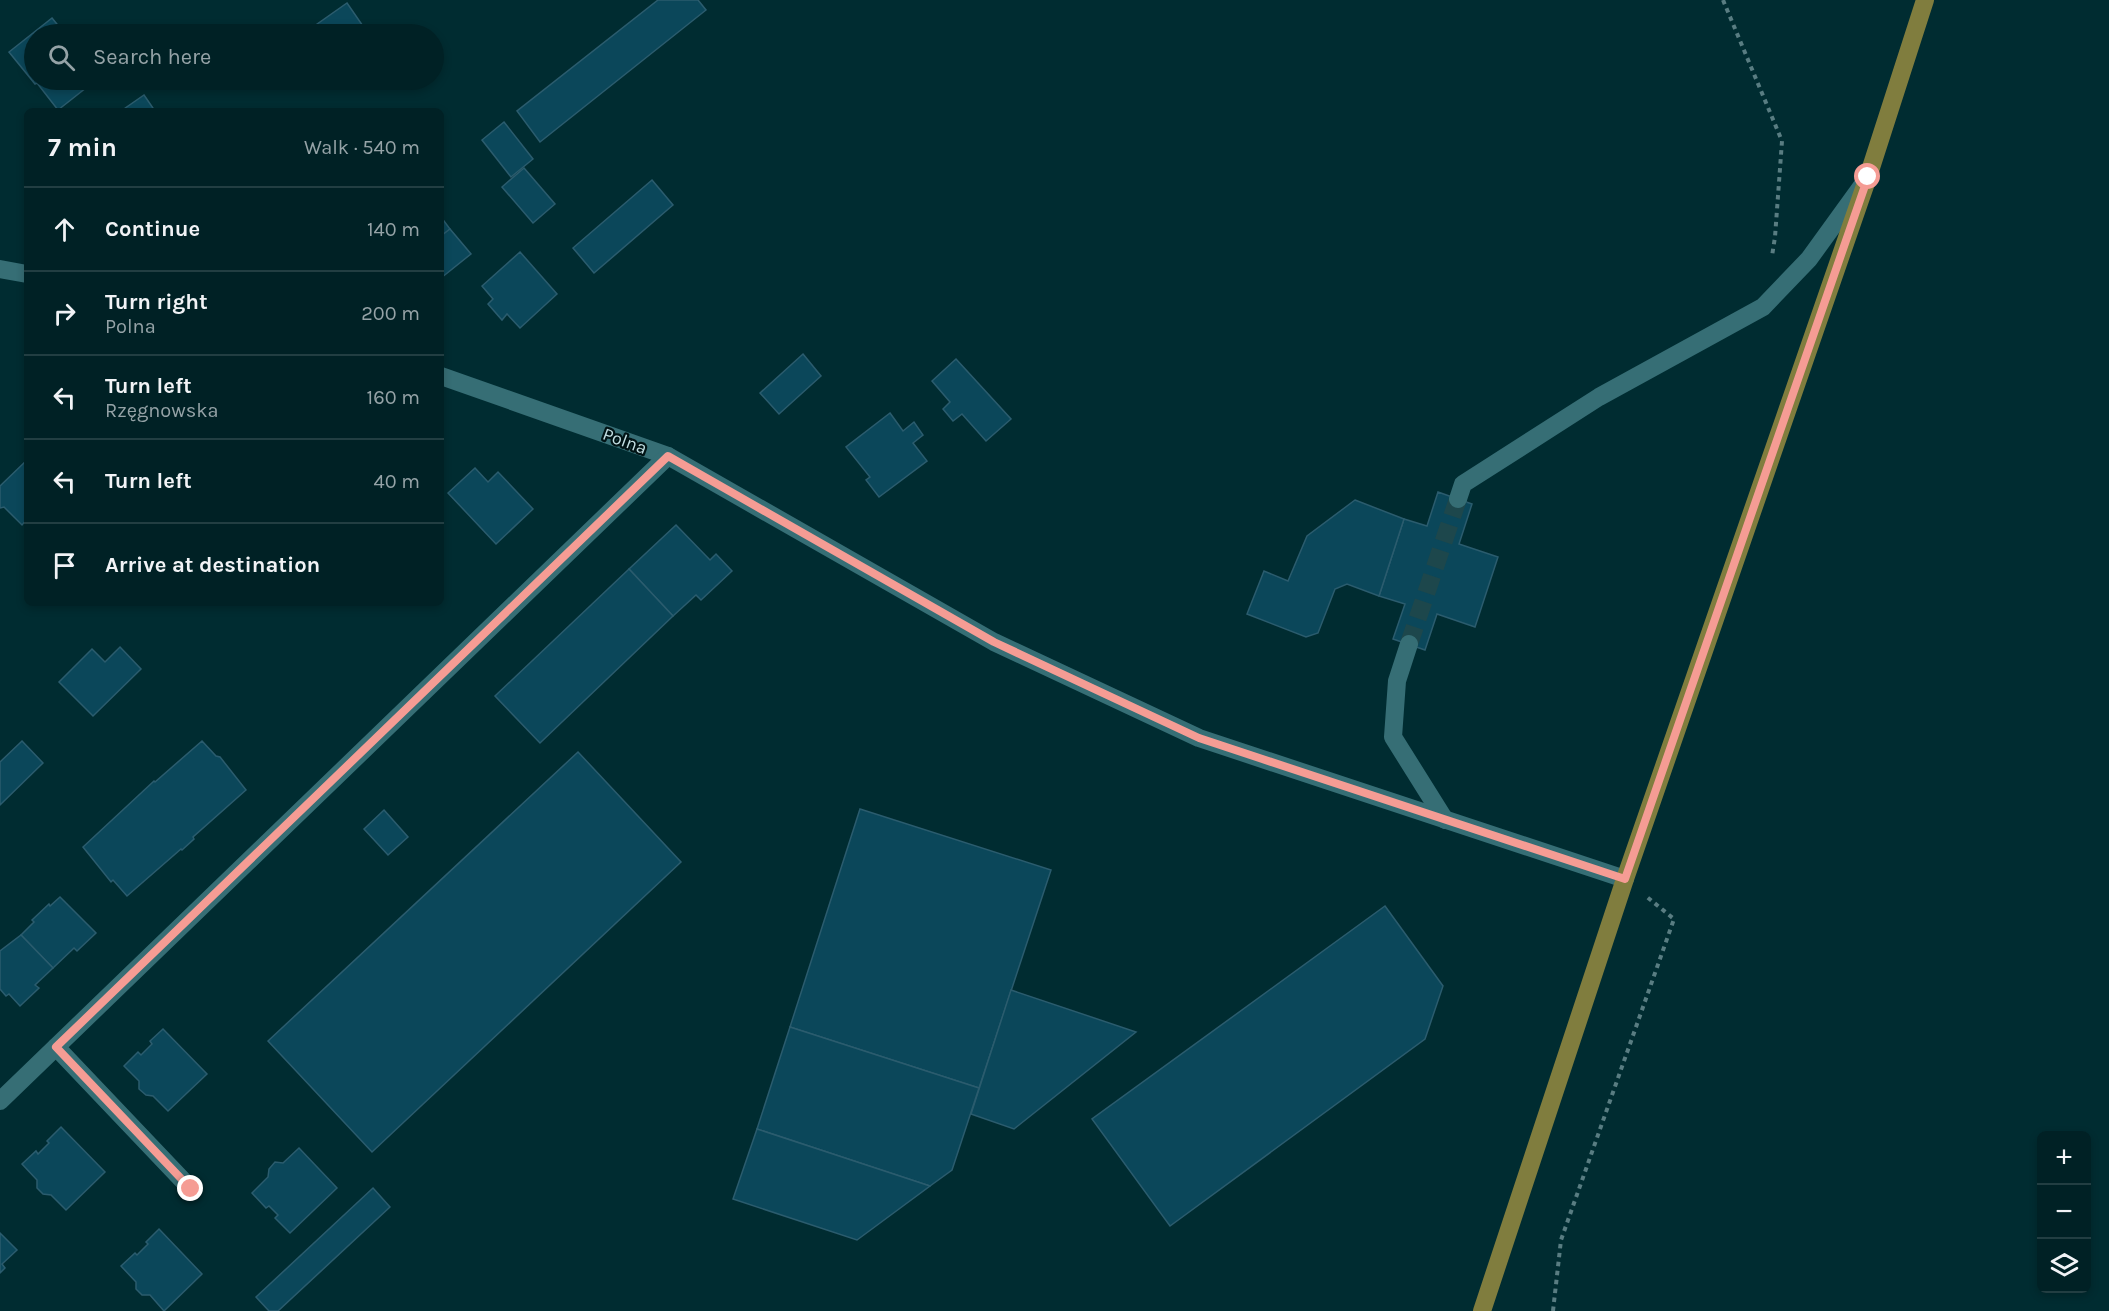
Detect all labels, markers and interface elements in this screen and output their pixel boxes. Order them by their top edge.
search box [24,24,444,90]
icon: search [45,41,78,74]
text: Search here [93,44,211,70]
text: 7 min [48,132,117,163]
text: Walk · 540 m [304,136,420,159]
route start [1854,163,1880,189]
icon: ahead [48,213,81,246]
text: Continue [105,216,200,242]
text: 140 m [367,218,420,241]
text: Turn right [105,289,208,315]
icon: right [48,297,81,330]
text: 200 m [361,302,420,325]
text: Polna [105,315,156,338]
text: Turn left [105,373,192,399]
icon: left [48,381,81,414]
text: 160 m [367,386,420,409]
text: Rzęgnowska [105,399,219,422]
street label: Polna [600,423,650,459]
icon: left [48,465,81,498]
text: Turn left [105,468,192,494]
text: 40 m [374,470,420,493]
icon: arrive [48,549,81,582]
text: Arrive at destination [105,552,320,578]
map controls [2037,1131,2091,1293]
button: + [2037,1131,2091,1185]
route end [177,1175,203,1201]
button: − [2037,1185,2091,1239]
button: layers [2037,1239,2091,1293]

